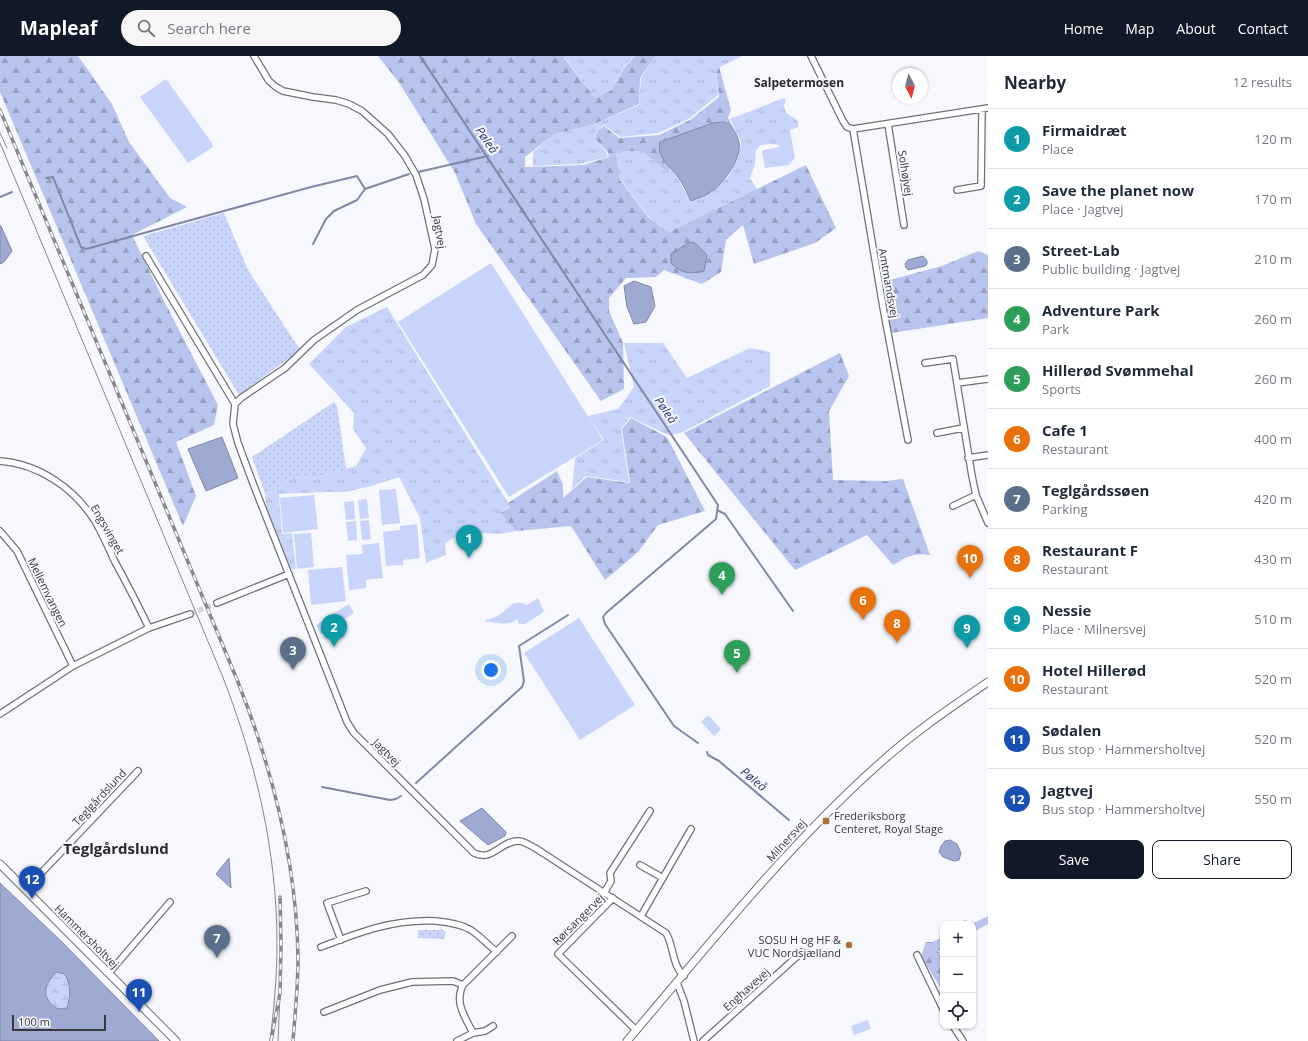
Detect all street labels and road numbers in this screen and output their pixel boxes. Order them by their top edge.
street label: Solhøjvej [895,149,917,197]
street label: Jagtvej [430,213,450,250]
street label: Amtmandsvej [875,247,903,319]
street label: Engsvinget [88,501,128,557]
street label: Mellemvangen [25,555,71,629]
street label: Jagtvej [369,734,404,769]
street label: Teglgårdslund [69,765,129,829]
street label: Milnersvej [763,815,809,865]
street label: Rørsangervej [549,890,607,948]
street label: Hammersholtvej [52,901,122,971]
street label: Enghavevej [719,964,773,1014]

